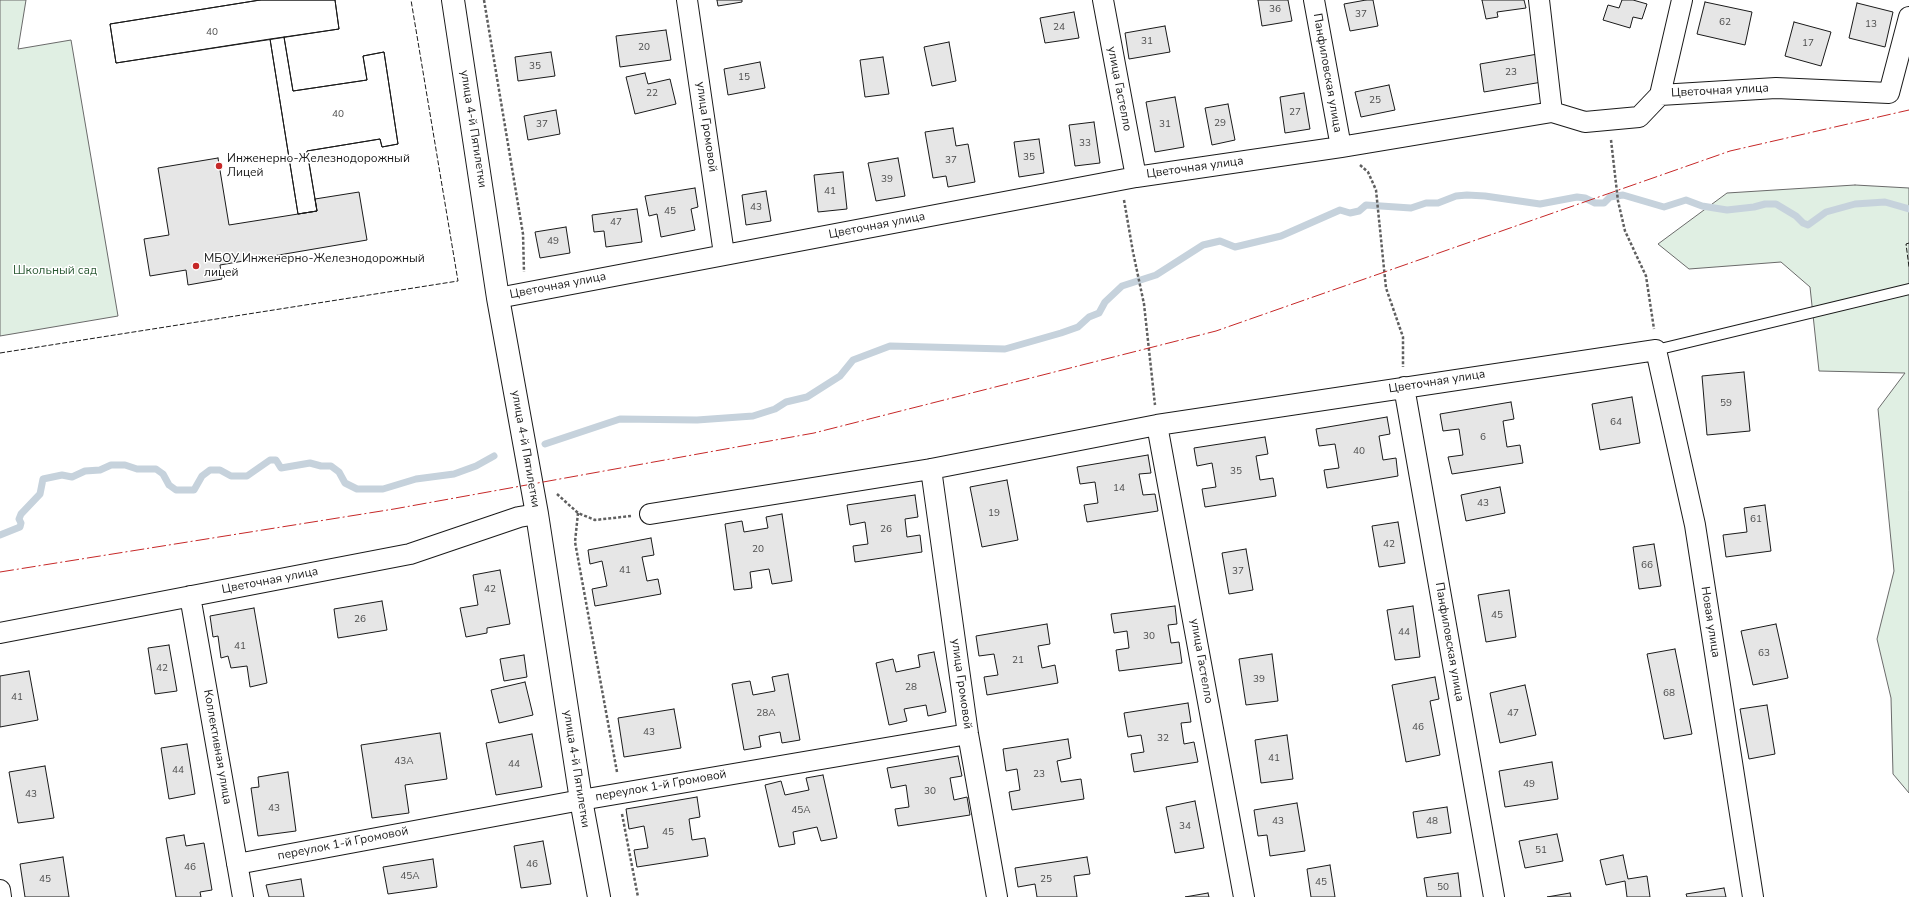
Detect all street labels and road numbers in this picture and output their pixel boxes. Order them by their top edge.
street label: Панфиловская улица [1309,12,1345,134]
street label: улица Гастелло [1104,45,1134,133]
street label: улица 4-й Пятилетки [457,69,489,189]
street label: улица Громовой [693,81,719,173]
street label: Цветочная улица [1671,81,1769,101]
street label: Цветочная улица [1146,154,1244,182]
street label: Цветочная улица [828,210,926,242]
street label: Цветочная улица [509,270,607,302]
street label: Цветочная улица [1388,367,1486,397]
street label: улица 4-й Пятилетки [508,389,542,509]
street label: Цветочная улица [221,565,319,597]
street label: Панфиловская улица [1431,581,1467,703]
street label: Новая улица [1697,585,1723,659]
street label: улица Гастелло [1186,617,1216,705]
street label: улица Громовой [948,638,974,730]
street label: Коллективная улица [200,688,234,806]
street label: улица 4-й Пятилетки [560,709,592,829]
street label: переулок 1-й Громовой [594,767,728,805]
street label: переулок 1-й Громовой [276,824,410,864]

